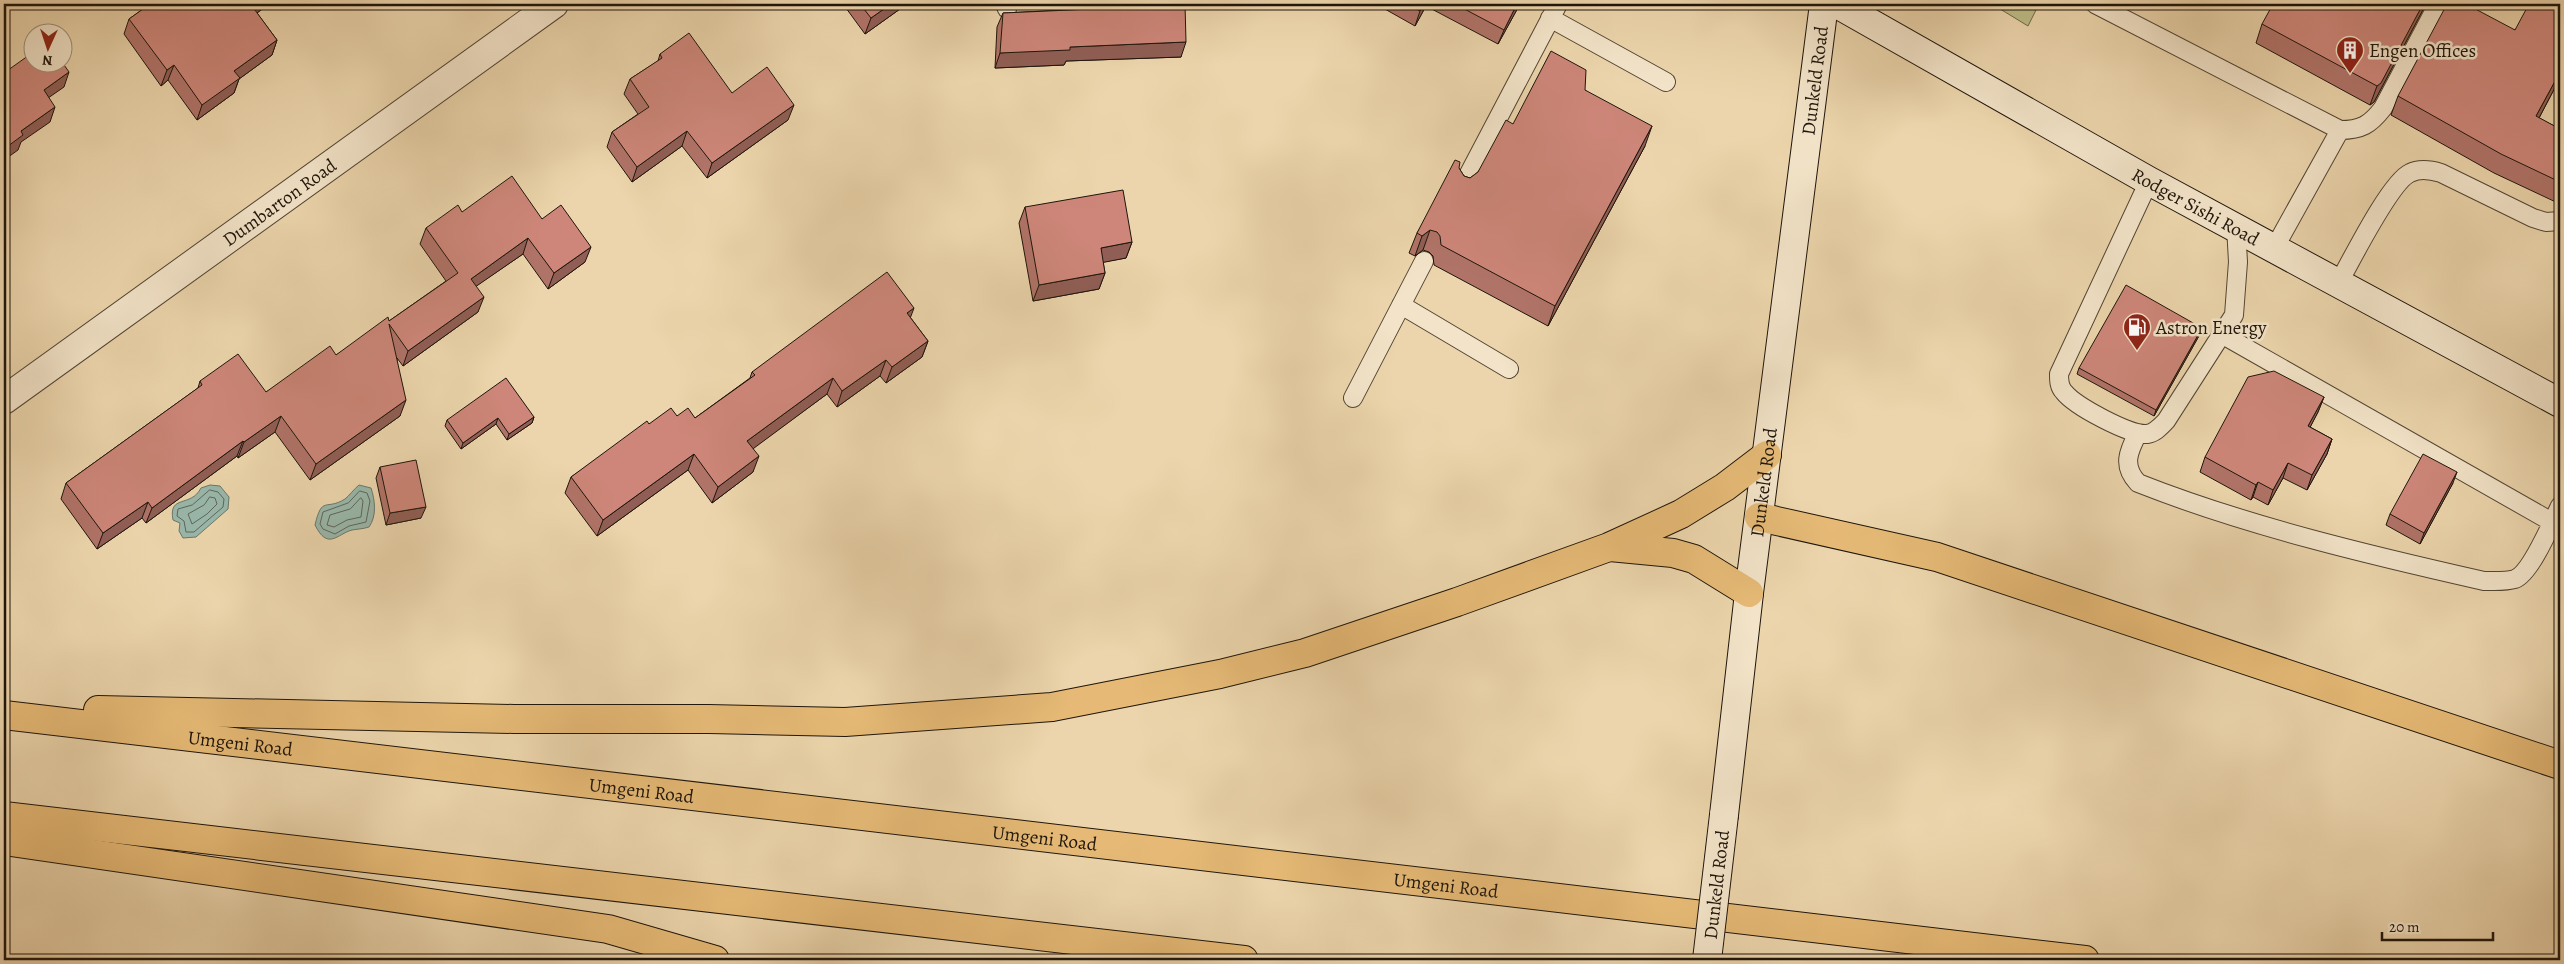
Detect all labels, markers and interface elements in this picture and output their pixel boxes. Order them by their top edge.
north arrow [22,22,72,72]
street label: Dunkeld Road [1795,24,1835,137]
building icon: Engen Offices [2335,35,2365,74]
place label: Engen Offices [2369,38,2476,64]
text: N [42,51,53,70]
street label: Dumbarton Road [217,152,343,253]
street label: Rodger Sishi Road [2127,162,2265,253]
fuel station icon: Astron Energy [2122,312,2152,351]
place label: Astron Energy [2155,315,2267,341]
street label: Dunkeld Road [1744,426,1784,539]
street label: Umgeni Road [186,725,295,763]
street label: Umgeni Road [588,772,696,810]
street label: Umgeni Road [991,819,1099,858]
street label: Dunkeld Road [1698,828,1736,941]
street label: Umgeni Road [1392,867,1501,905]
scale bar [2382,909,2493,941]
text: 20 m [2389,917,2420,937]

